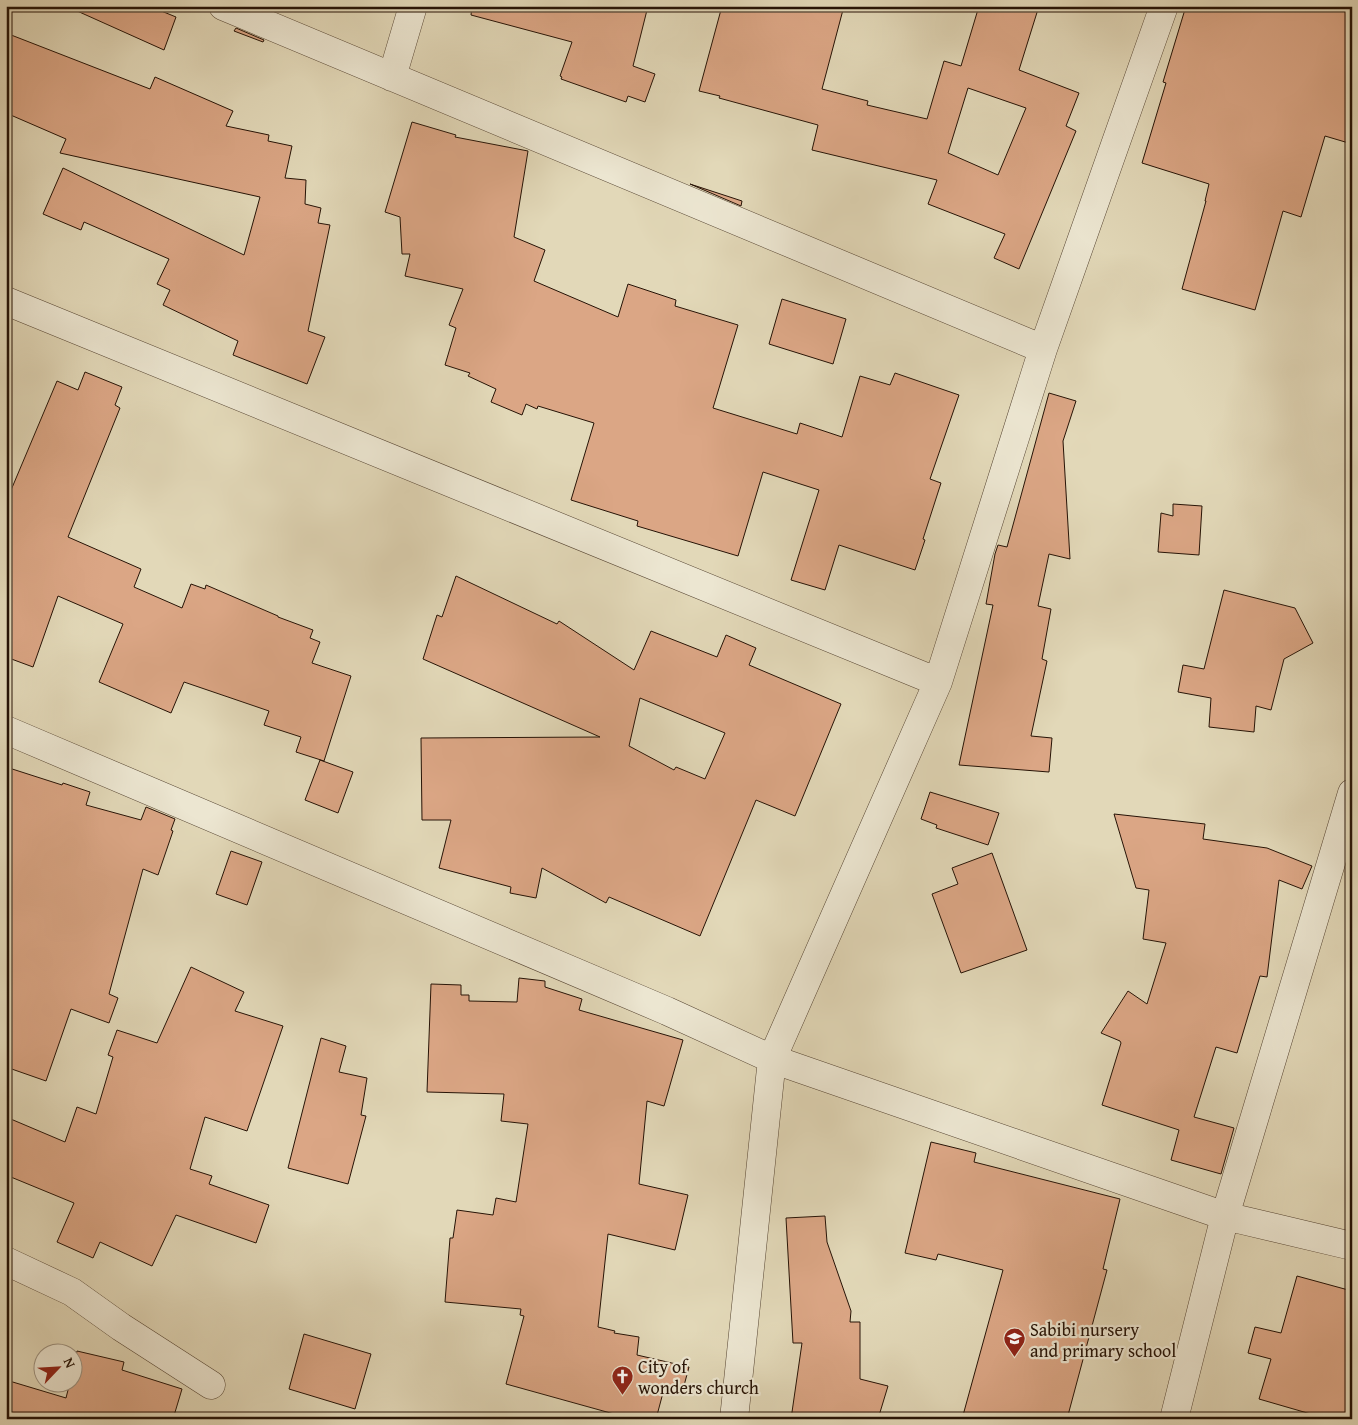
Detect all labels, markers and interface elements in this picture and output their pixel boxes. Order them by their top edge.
place label: Sabibi nursery and primary school [1030,1316,1176,1364]
school or university icon: Sabibi nursery and primary school [1002,1327,1026,1358]
north arrow [32,1342,82,1392]
place label: City of wonders church [638,1353,759,1401]
text: N [59,1354,81,1372]
church icon: City of wonders church [610,1364,634,1395]

